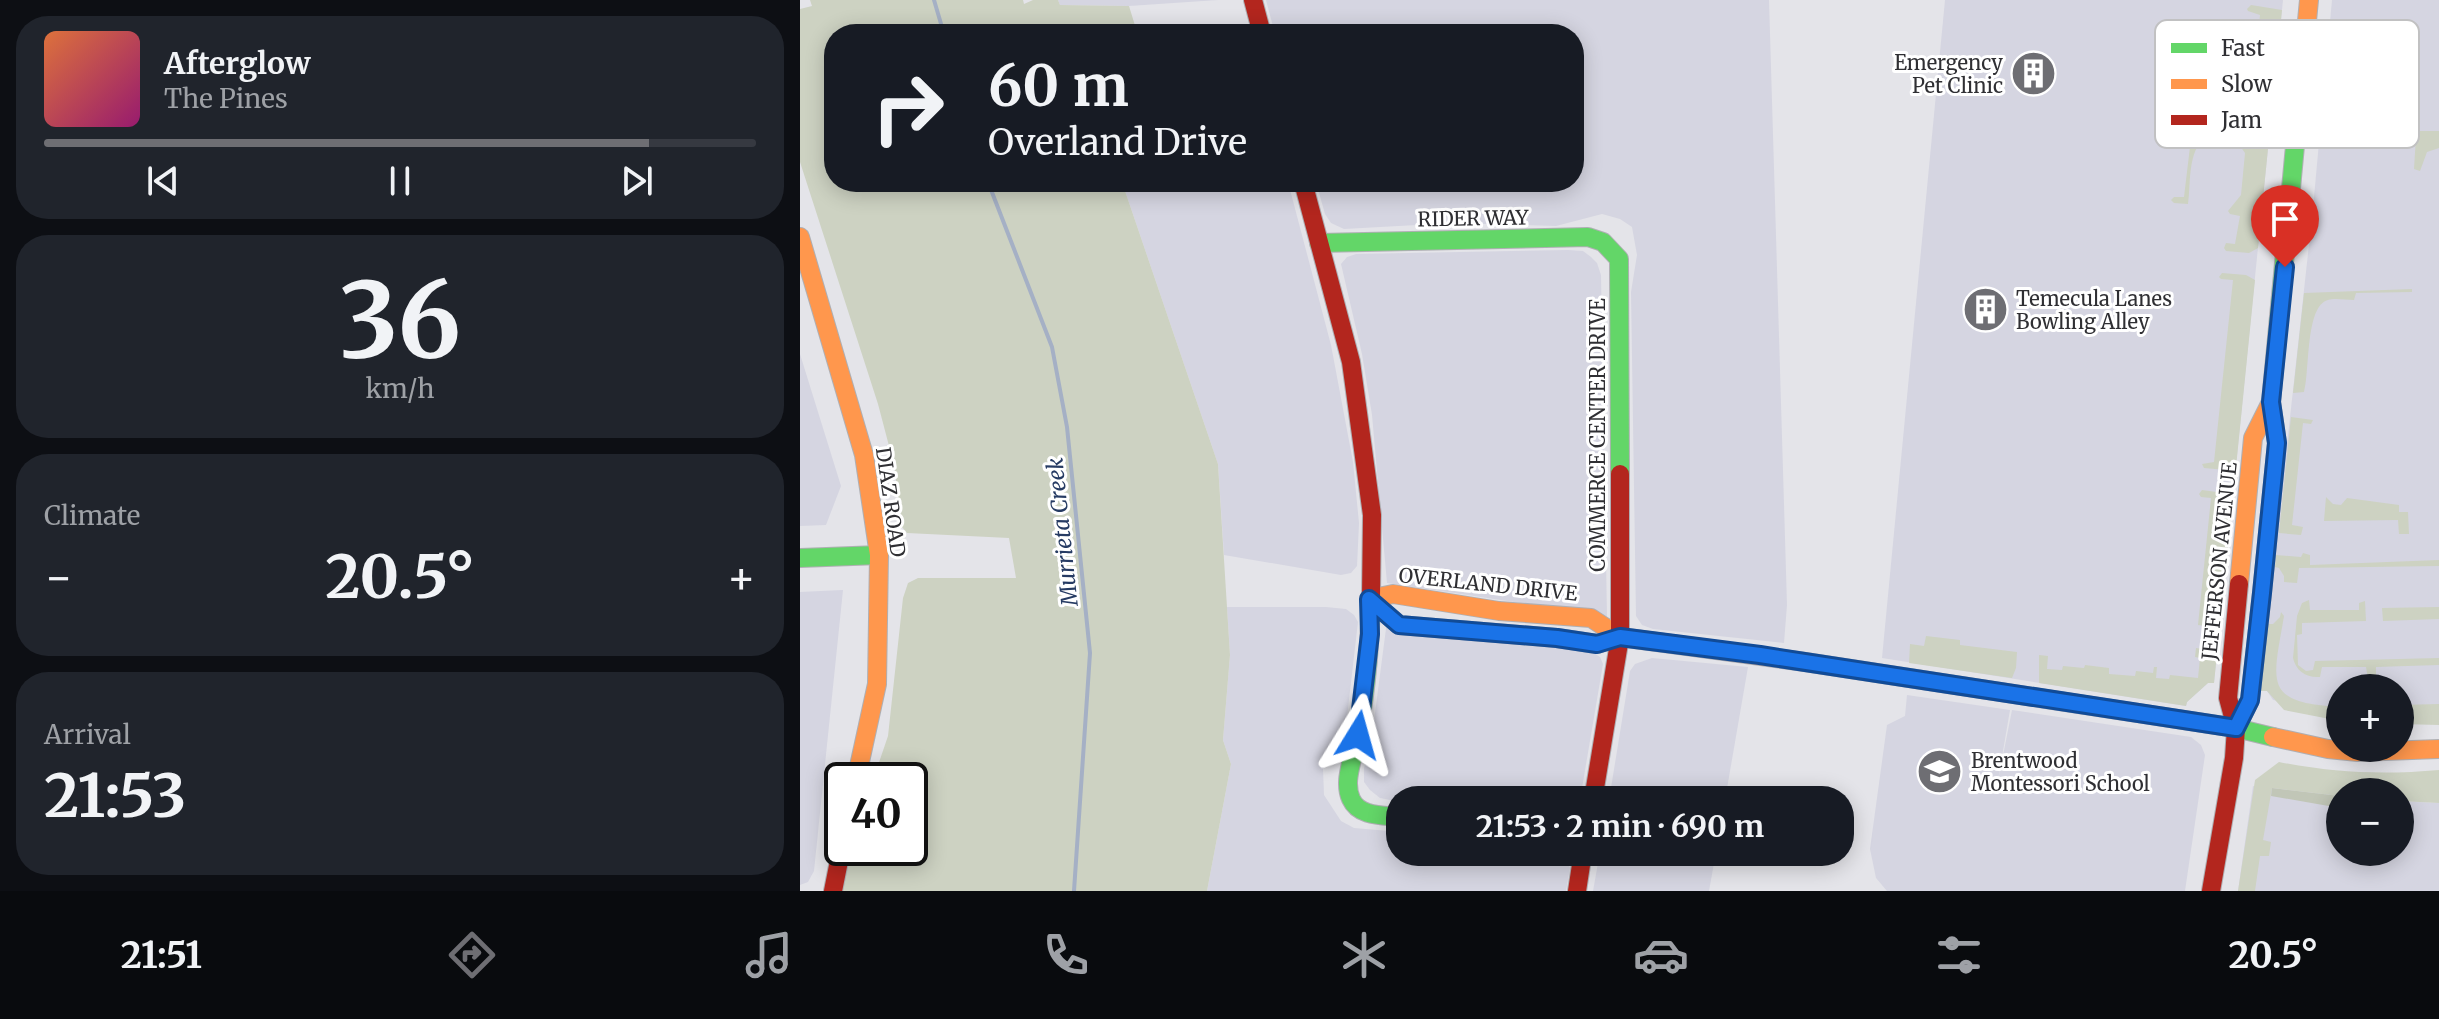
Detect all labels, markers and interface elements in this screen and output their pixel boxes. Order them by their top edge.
legend [2155,20,2419,148]
text: Fast [2221,34,2265,62]
text: Afterglow [164,44,311,82]
building icon: Emergency Pet Clinic [2010,49,2058,97]
place label: Emergency Pet Clinic [1894,50,2003,98]
text: 60 m [988,51,1129,121]
icon: right [856,56,960,160]
text: Slow [2221,70,2272,98]
text: The Pines [164,82,288,115]
text: Jam [2220,106,2262,134]
text: Overland Drive [988,120,1247,165]
icon: previous [141,159,185,203]
icon: pause [378,159,422,203]
icon: next [615,159,659,203]
pin [2251,185,2319,267]
icon: arrive [2263,197,2307,241]
street label: RIDER WAY [1417,205,1530,231]
text: 36 [339,255,461,385]
building icon: Temecula Lanes Bowling Alley [1961,286,2009,334]
place label: Temecula Lanes Bowling Alley [2016,286,2172,334]
street label: COMMERCE CENTER DRIVE [1585,298,1610,572]
text: km/h [366,372,434,405]
street label: DIAZ ROAD [871,445,911,559]
water label: Murrieta Creek [1040,456,1084,608]
street label: JEFFERSON AVENUE [2196,460,2242,662]
text: Climate [44,499,140,532]
text: 20.5° [325,539,475,614]
text: − [44,550,73,605]
text: + [727,550,756,605]
street label: OVERLAND DRIVE [1397,562,1579,606]
map controls [2326,674,2414,866]
button: + [2326,674,2414,762]
position arrow [1316,693,1400,777]
text: Arrival [44,718,131,751]
school or university icon: Brentwood Montessori School [1916,748,1964,796]
place label: Brentwood Montessori School [1971,748,2150,796]
text: 21:53 [44,758,186,833]
speed limit sign: 40 [824,762,928,866]
button: − [2326,778,2414,866]
text: 21:53 · 2 min · 690 m [1476,807,1764,845]
icon: directions [444,927,500,983]
icon: music [741,927,797,983]
icon: phone [1038,927,1094,983]
icon: climate [1336,927,1392,983]
icon: car [1633,927,1689,983]
icon: filters [1931,927,1987,983]
text: 21:51 [121,933,202,978]
text: 20.5° [2228,933,2318,978]

